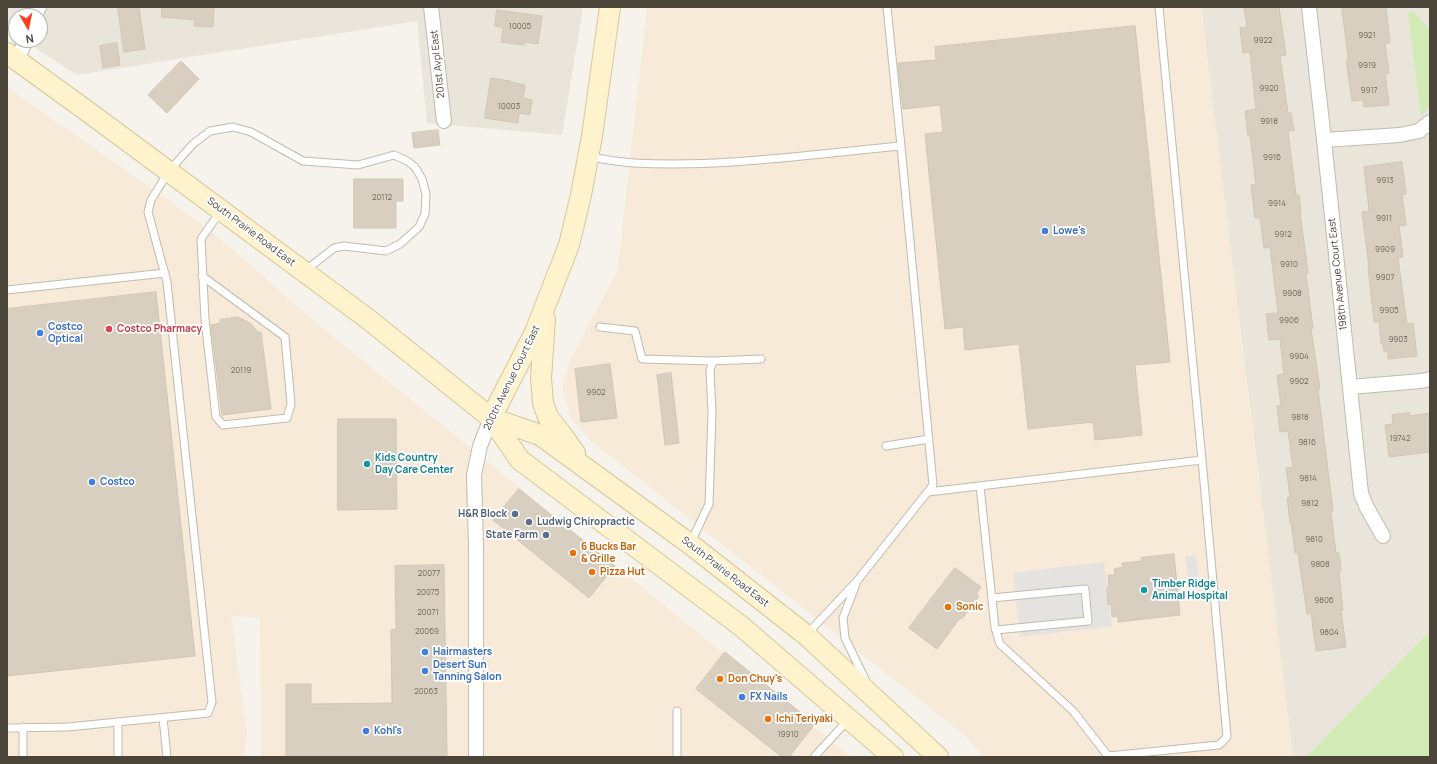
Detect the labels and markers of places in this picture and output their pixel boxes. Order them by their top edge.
place label: Lowe's [1053,225,1085,237]
marker: Lowe's [1040,226,1050,236]
place label: Costco Optical [48,321,83,344]
place label: Costco Pharmacy [117,323,202,335]
marker: Costco Pharmacy [104,324,114,334]
marker: Costco Optical [35,328,45,338]
place label: Kids Country Day Care Center [375,452,454,476]
marker: Kids Country Day Care Center [362,459,372,469]
place label: Costco [100,476,135,488]
marker: Costco [87,477,97,487]
place label: H&R Block [458,508,507,520]
marker: H&R Block [510,509,520,519]
place label: Ludwig Chiropractic [537,516,635,528]
marker: Ludwig Chiropractic [524,517,534,527]
place label: State Farm [485,529,538,541]
marker: State Farm [541,530,551,540]
place label: 6 Bucks Bar & Grille [581,541,636,564]
marker: 6 Bucks Bar & Grille [568,548,578,558]
place label: Pizza Hut [600,566,645,578]
marker: Pizza Hut [587,567,597,577]
place label: Timber Ridge Animal Hospital [1152,578,1228,602]
marker: Timber Ridge Animal Hospital [1139,585,1149,595]
place label: Sonic [956,601,984,613]
marker: Sonic [943,602,953,612]
place label: Hairmasters [433,646,492,658]
marker: Hairmasters [420,647,430,657]
place label: Desert Sun Tanning Salon [433,659,501,682]
marker: Desert Sun Tanning Salon [420,666,430,676]
place label: Don Chuy's [728,673,782,685]
marker: Don Chuy's [715,674,725,684]
place label: FX Nails [750,691,788,703]
marker: FX Nails [737,692,747,702]
place label: Ichi Teriyaki [776,713,833,725]
marker: Ichi Teriyaki [763,714,773,724]
place label: Kohl's [374,725,402,737]
marker: Kohl's [361,726,371,736]

